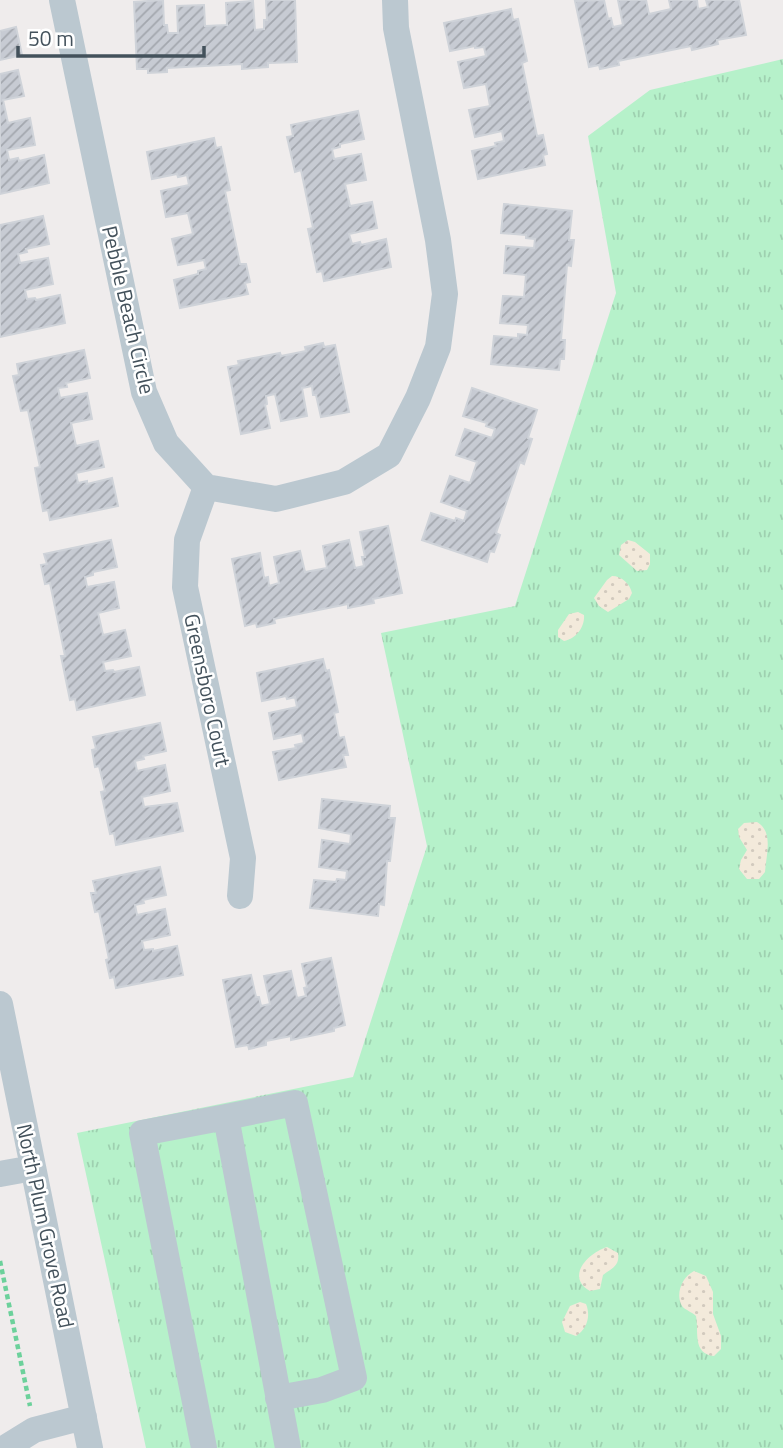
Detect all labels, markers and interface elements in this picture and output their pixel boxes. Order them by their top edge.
scale bar [18,14,203,58]
text: 50 m [28,22,74,54]
street label: Pebble Beach Circle [94,222,164,397]
street label: Greensboro Court [176,611,240,770]
street label: North Plum Grove Road [9,1121,83,1331]

